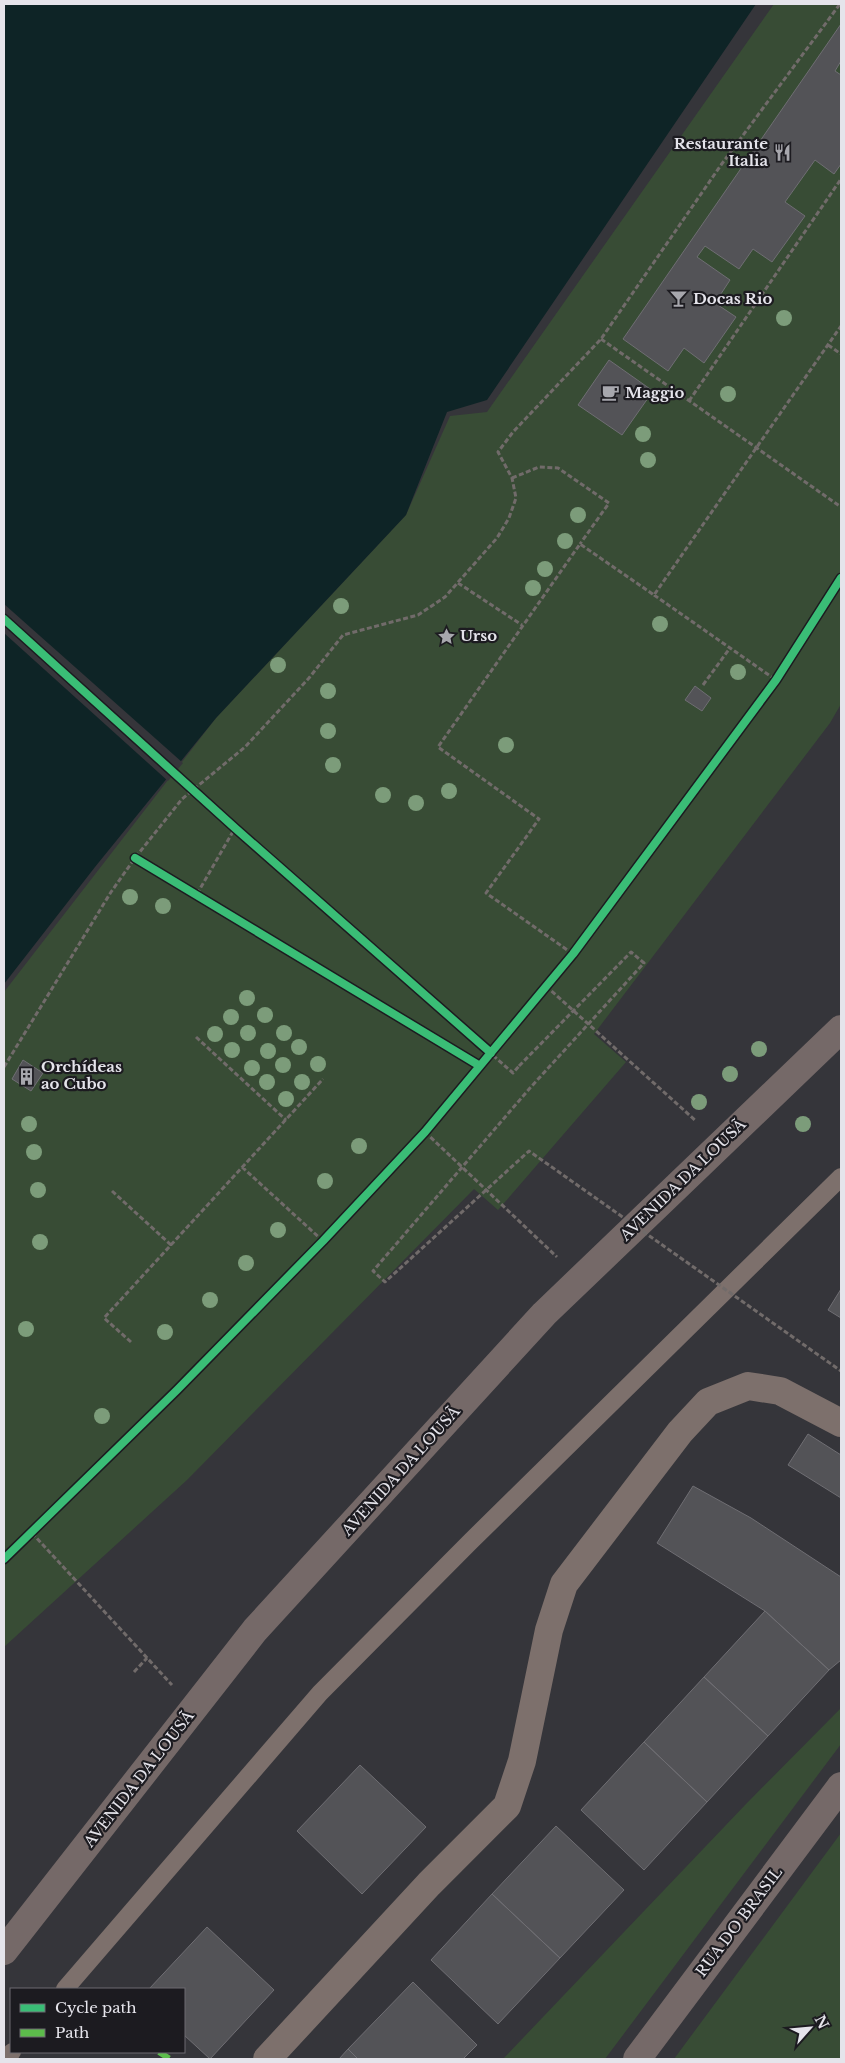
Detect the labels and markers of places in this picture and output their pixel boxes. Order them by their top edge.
place label: Restaurante Italia [674,134,768,170]
restaurant icon: Restaurante Italia [772,143,792,163]
bar icon: Docas Rio [669,289,689,309]
place label: Docas Rio [693,289,772,308]
cafe icon: Maggio [601,383,621,403]
place label: Maggio [625,383,685,402]
place icon: Urso [436,626,456,646]
place label: Urso [460,626,497,645]
place label: Orchídeas ao Cubo [41,1057,122,1093]
building icon: Orchídeas ao Cubo [17,1066,37,1086]

